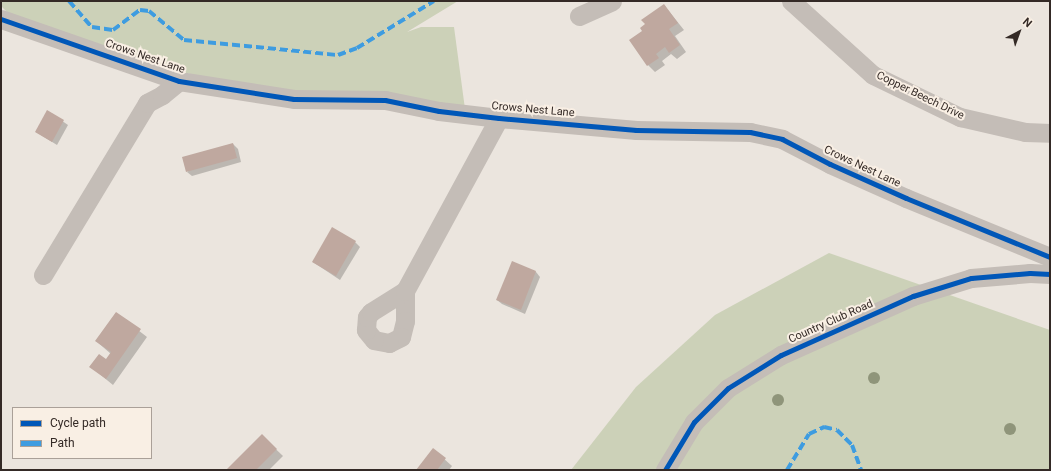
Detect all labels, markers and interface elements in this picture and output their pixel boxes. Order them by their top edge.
north arrow [999,12,1039,52]
text: N [1020,15,1034,30]
street label: Crows Nest Lane [104,37,186,77]
street label: Copper Beech Drive [874,69,966,123]
street label: Crows Nest Lane [491,100,575,120]
street label: Crows Nest Lane [821,143,903,191]
street label: Country Club Road [787,297,875,347]
legend [12,407,152,459]
text: Cycle path [50,416,106,430]
text: Path [50,436,75,450]

